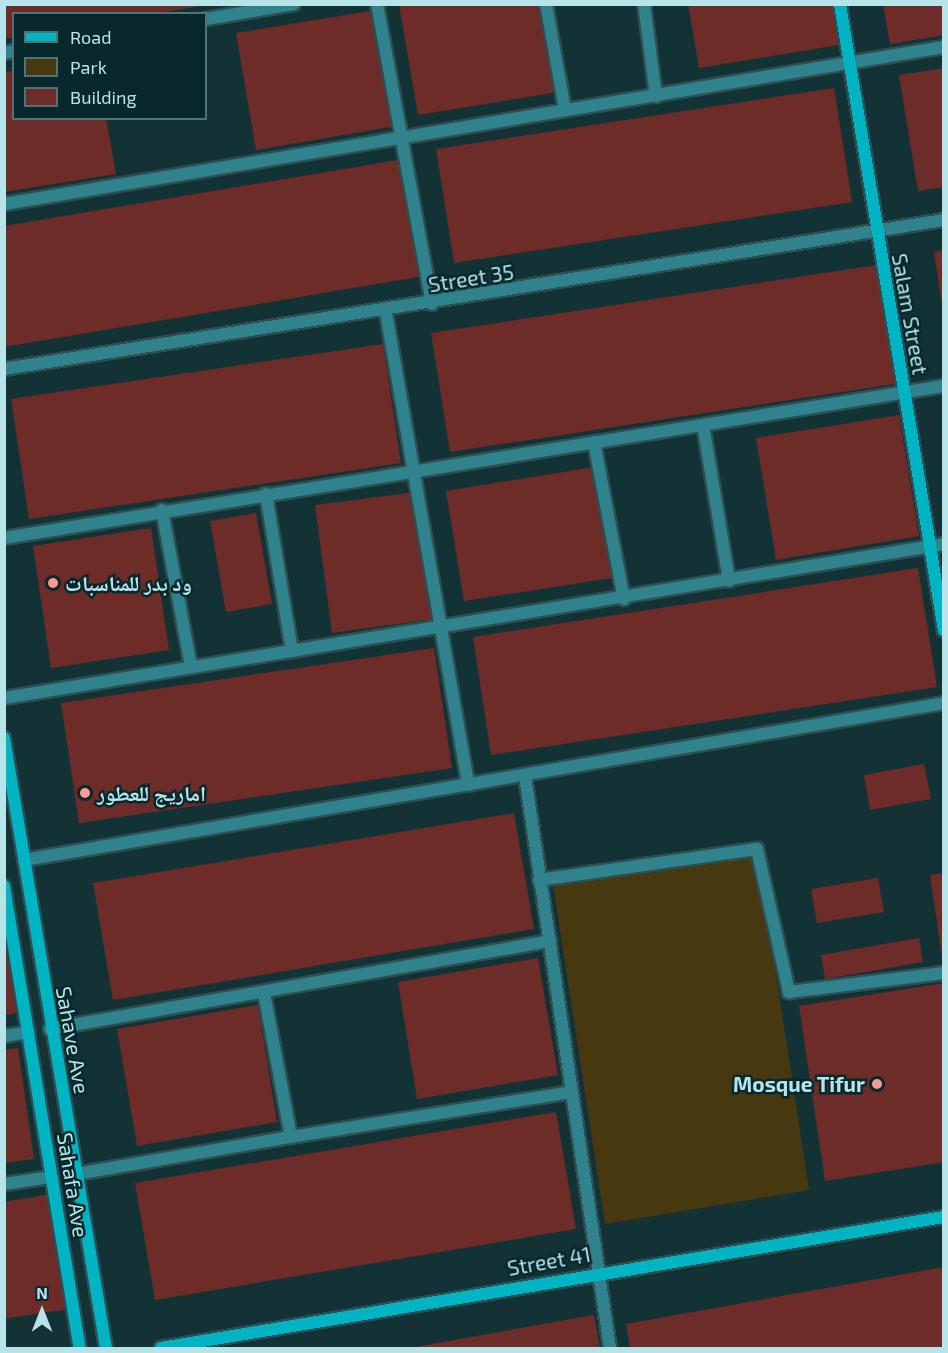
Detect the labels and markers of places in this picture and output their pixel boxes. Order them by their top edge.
place label: ود بدر للمناسبات [65,570,192,596]
marker: ود بدر للمناسبات [46,576,60,590]
place label: اماريج للعطور [97,780,206,806]
marker: اماريج للعطور [78,786,92,800]
place label: Mosque Tifur [733,1071,865,1097]
marker: Mosque Tifur [870,1077,884,1091]

